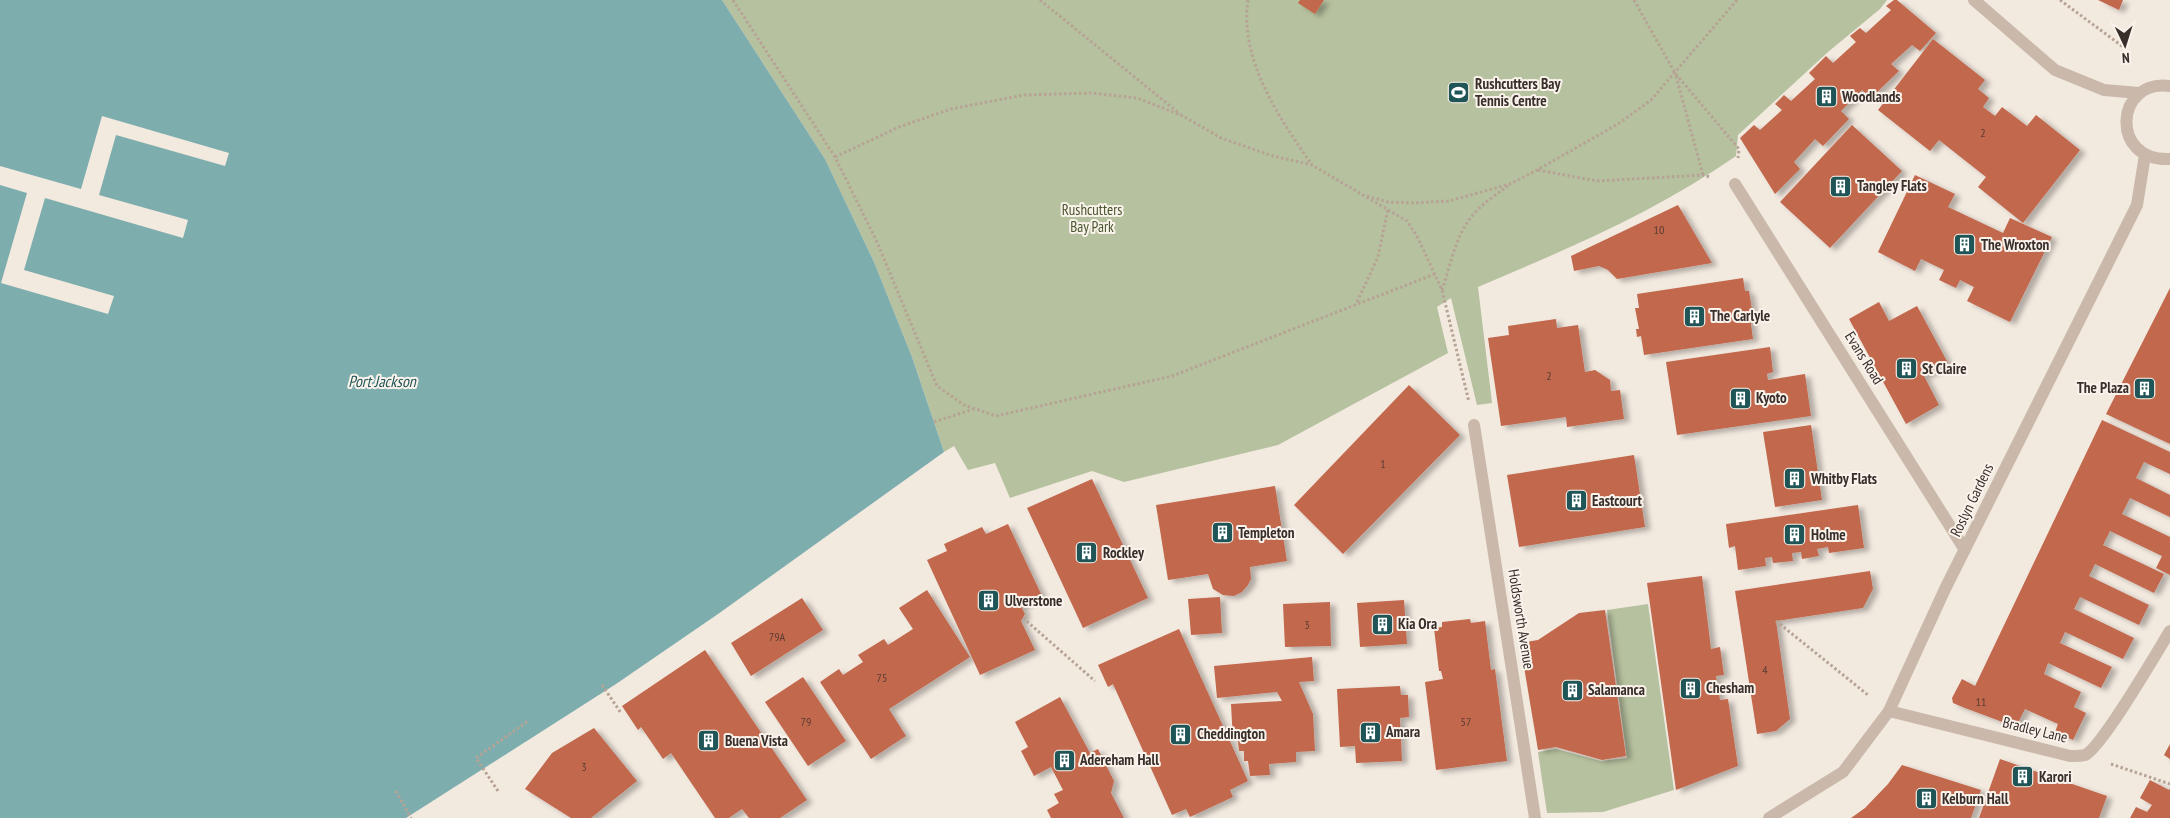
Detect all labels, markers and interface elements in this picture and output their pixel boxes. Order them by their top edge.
north arrow [2100,20,2150,70]
text: N [2122,49,2130,67]
place label: Rushcutters Bay Tennis Centre [1475,74,1561,110]
sports icon: Rushcutters Bay Tennis Centre [1447,81,1471,105]
building icon: Woodlands [1814,85,1838,109]
place label: Woodlands [1841,87,1901,106]
house number: 2 [1980,125,1986,140]
building icon: Tangley Flats [1829,174,1853,198]
place label: Tangley Flats [1857,176,1927,195]
park label: Rushcutters Bay Park [1062,200,1122,236]
house number: 10 [1654,222,1664,237]
building icon: The Wroxton [1953,233,1977,257]
place label: The Wroxton [1981,235,2050,254]
building icon: The Carlyle [1682,304,1706,328]
place label: The Carlyle [1710,306,1770,325]
street label: Evans Road [1841,328,1888,388]
building icon: St Claire [1894,357,1918,381]
place label: St Claire [1922,359,1967,378]
house number: 2 [1546,368,1552,383]
water label: Port Jackson [348,371,417,391]
building icon: The Plaza [2133,376,2157,400]
place label: The Plaza [2077,378,2129,397]
building icon: Kyoto [1728,386,1752,410]
place label: Kyoto [1756,388,1787,407]
house number: 1 [1380,456,1386,471]
street label: Roslyn Gardens [1946,460,1997,539]
building icon: Whitby Flats [1783,467,1807,491]
place label: Whitby Flats [1810,469,1877,488]
building icon: Eastcourt [1564,489,1588,513]
place label: Eastcourt [1592,491,1642,510]
building icon: Templeton [1210,521,1234,545]
place label: Templeton [1238,523,1295,542]
building icon: Holme [1783,523,1807,547]
place label: Holme [1811,525,1846,544]
building icon: Rockley [1075,541,1099,565]
place label: Rockley [1103,543,1145,562]
street label: Holdsworth Avenue [1504,568,1539,670]
building icon: Ulverstone [977,589,1001,613]
place label: Ulverstone [1005,591,1063,610]
building icon: Kia Ora [1370,612,1394,636]
place label: Kia Ora [1398,614,1437,633]
house number: 3 [1304,617,1310,632]
house number: 79A [769,629,786,644]
house number: 4 [1762,662,1768,677]
house number: 75 [877,670,887,685]
building icon: Chesham [1678,676,1702,700]
building icon: Salamanca [1560,678,1584,702]
place label: Chesham [1706,678,1754,697]
place label: Salamanca [1588,680,1645,699]
house number: 11 [1976,694,1986,709]
street label: Bradley Lane [2001,712,2070,747]
house number: 79 [801,714,811,729]
house number: 57 [1461,714,1471,729]
building icon: Amara [1358,720,1382,744]
building icon: Cheddington [1169,722,1193,746]
place label: Amara [1385,722,1420,741]
place label: Cheddington [1197,724,1265,743]
building icon: Buena Vista [697,729,721,753]
place label: Buena Vista [725,731,788,750]
building icon: Adereham Hall [1052,748,1076,772]
place label: Adereham Hall [1079,750,1159,769]
house number: 3 [581,759,587,774]
building icon: Karori [2011,765,2035,789]
place label: Karori [2039,767,2072,786]
building icon: Kelburn Hall [1914,787,1938,811]
place label: Kelburn Hall [1942,789,2009,808]

